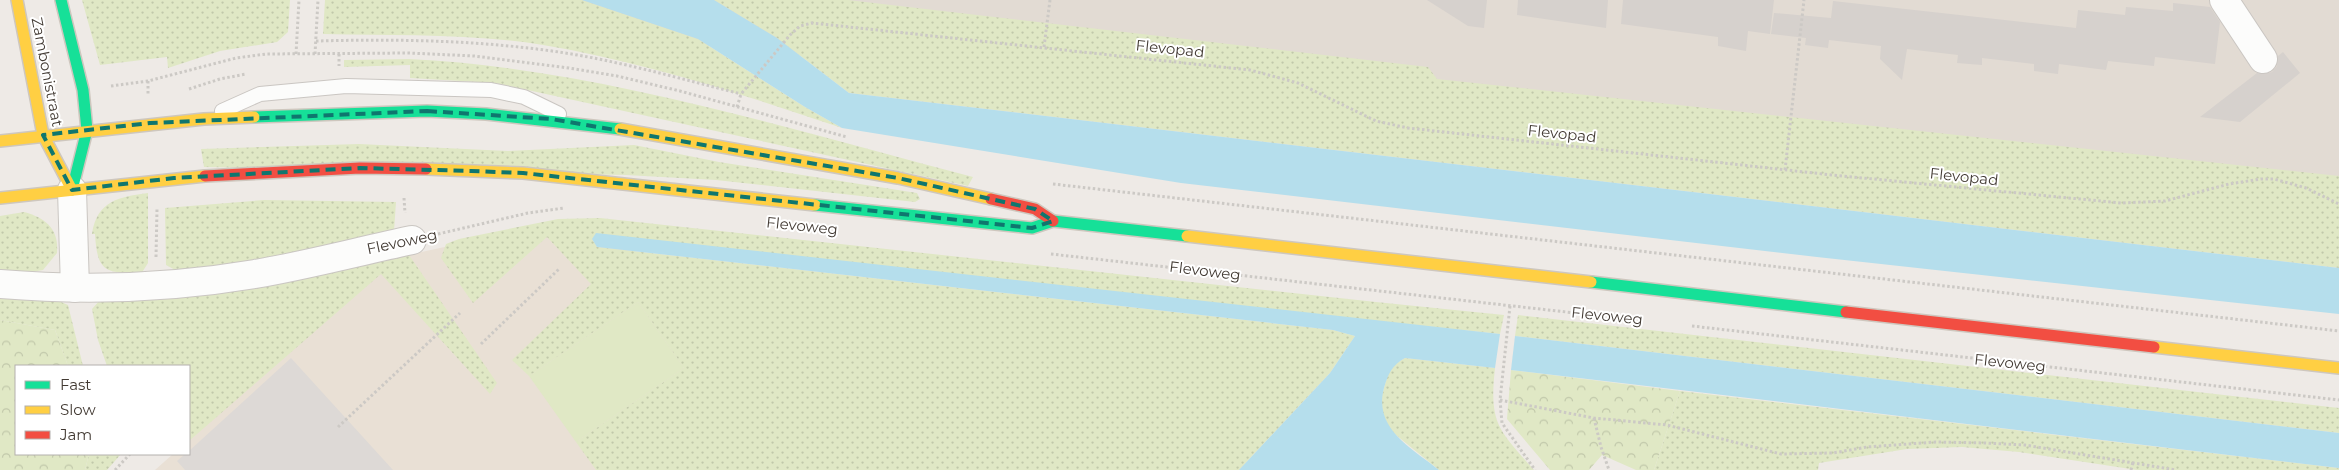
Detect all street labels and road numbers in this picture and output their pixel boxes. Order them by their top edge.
street label: Zambonistraat [28,16,67,128]
street label: Flevopad [1135,35,1205,62]
street label: Flevopad [1527,120,1597,147]
street label: Flevopad [1929,163,1999,190]
street label: Flevoweg [765,212,839,239]
street label: Flevoweg [365,225,439,258]
street label: Flevoweg [1168,257,1242,284]
street label: Flevoweg [1570,302,1644,329]
street label: Flevoweg [1973,349,2047,376]

